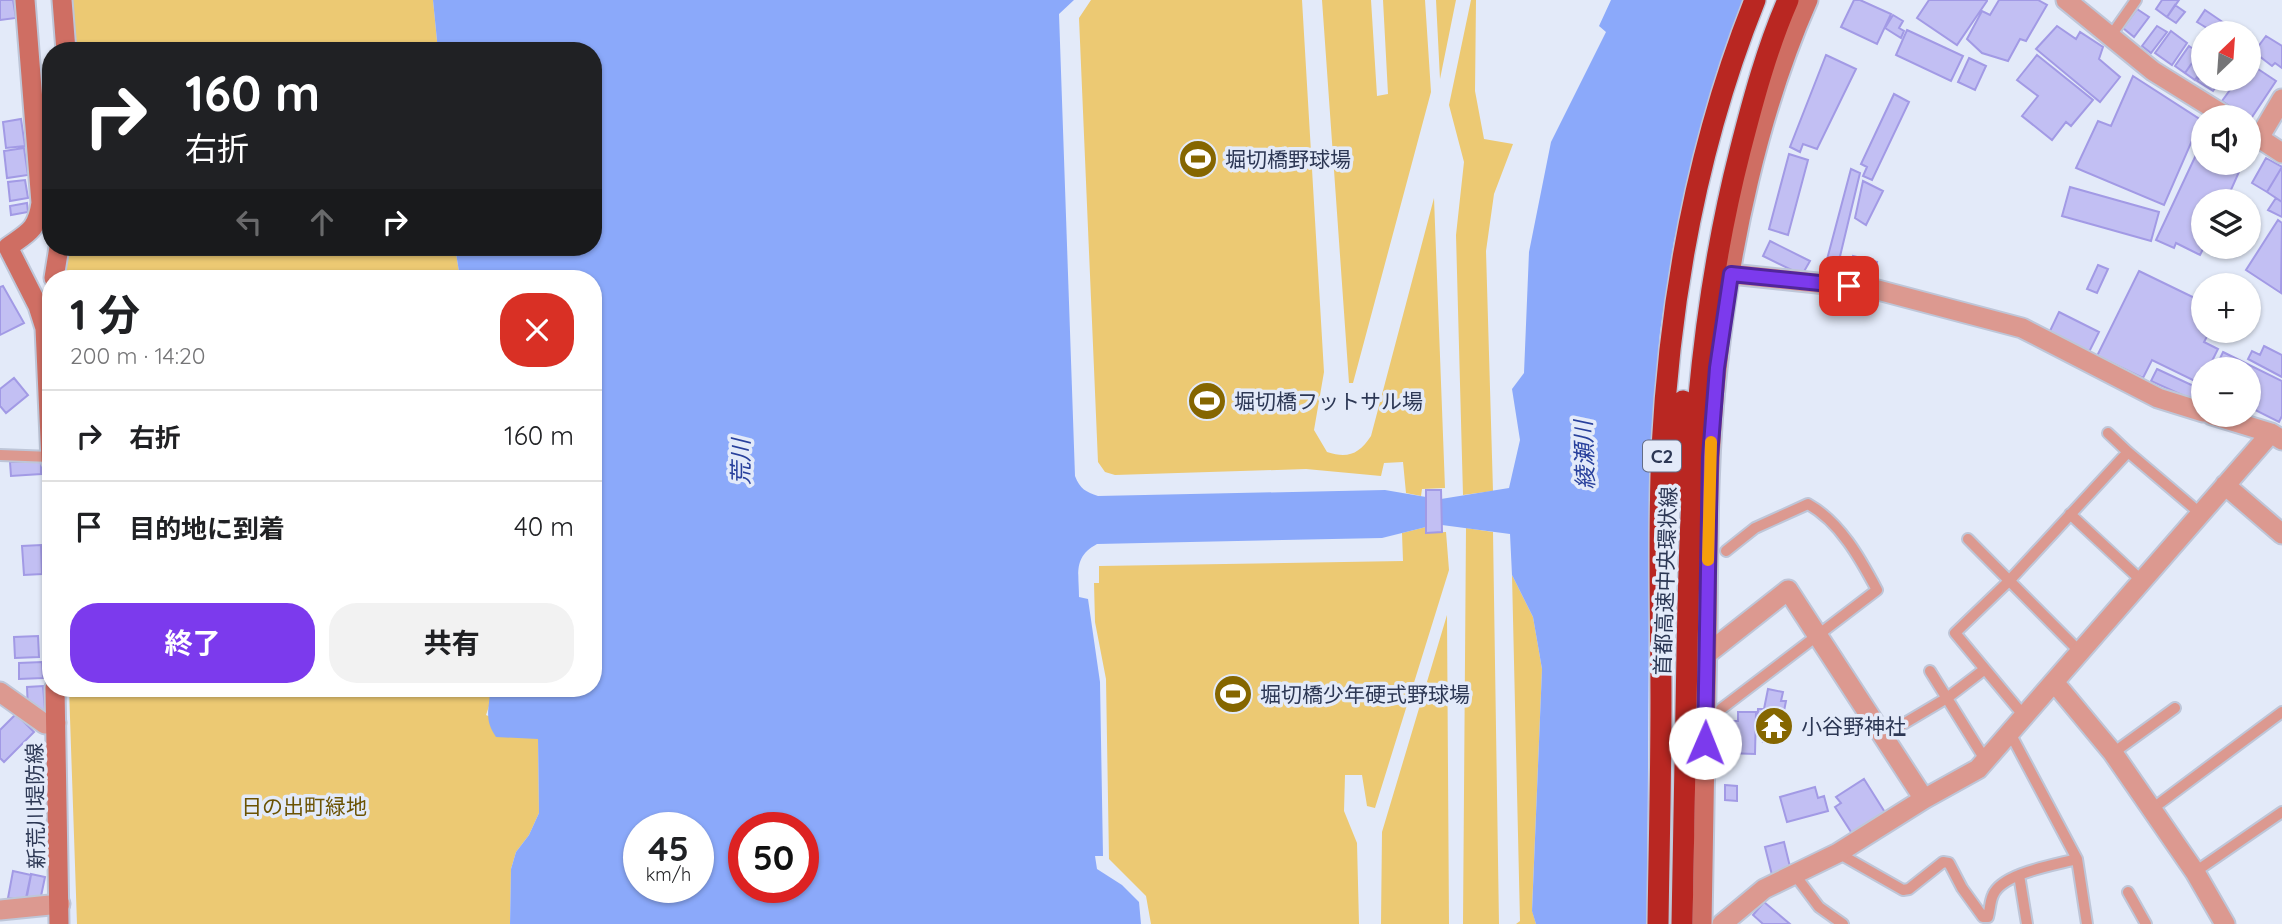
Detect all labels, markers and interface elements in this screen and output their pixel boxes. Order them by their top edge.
north arrow [2191,21,2261,91]
map controls [2191,21,2261,427]
text: 160 m [185,62,320,123]
icon: right [70,70,161,161]
button: sound [2191,105,2261,175]
text: 右折 [185,128,249,168]
sports icon: 堀切橋野球場 [1177,138,1219,180]
place label: 堀切橋野球場 [1225,146,1351,172]
button: layers [2191,189,2261,259]
icon: left [230,203,268,241]
icon: ahead [303,203,341,241]
icon: right [376,203,414,241]
pin [1819,256,1879,316]
icon: arrive [1830,267,1868,305]
button: + [2191,273,2261,343]
text: 1 分 [70,288,140,341]
button: close [500,293,574,367]
text: 200 m · 14:20 [70,341,205,370]
button: − [2191,357,2261,427]
sports icon: 堀切橋フットサル場 [1186,380,1228,422]
place label: 堀切橋フットサル場 [1234,388,1423,414]
icon: right [70,417,108,455]
water label: 綾瀬川 [1568,417,1600,490]
text: 160 m [504,419,574,452]
text: 右折 [129,421,181,454]
water label: 荒川 [726,436,755,485]
road number: C2 [1643,440,1681,471]
street label: 首都高速中央環状線 [1649,486,1681,676]
icon: arrive [70,508,108,546]
text: 40 m [514,510,574,543]
text: 目的地に到着 [129,512,285,545]
button: 終了 [70,603,315,683]
button: 共有 [329,603,574,683]
sports icon: 堀切橋少年硬式野球場 [1212,673,1254,715]
place label: 堀切橋少年硬式野球場 [1260,681,1470,707]
temple icon: 小谷野神社 [1753,705,1795,747]
position arrow [1668,706,1742,780]
place label: 小谷野神社 [1801,713,1906,739]
street label: 新荒川堤防線 [21,743,49,869]
park label: 日の出町緑地 [241,793,367,819]
speed limit sign: 50 [728,812,819,903]
text: 45 [648,826,689,870]
text: km/h [646,863,691,886]

